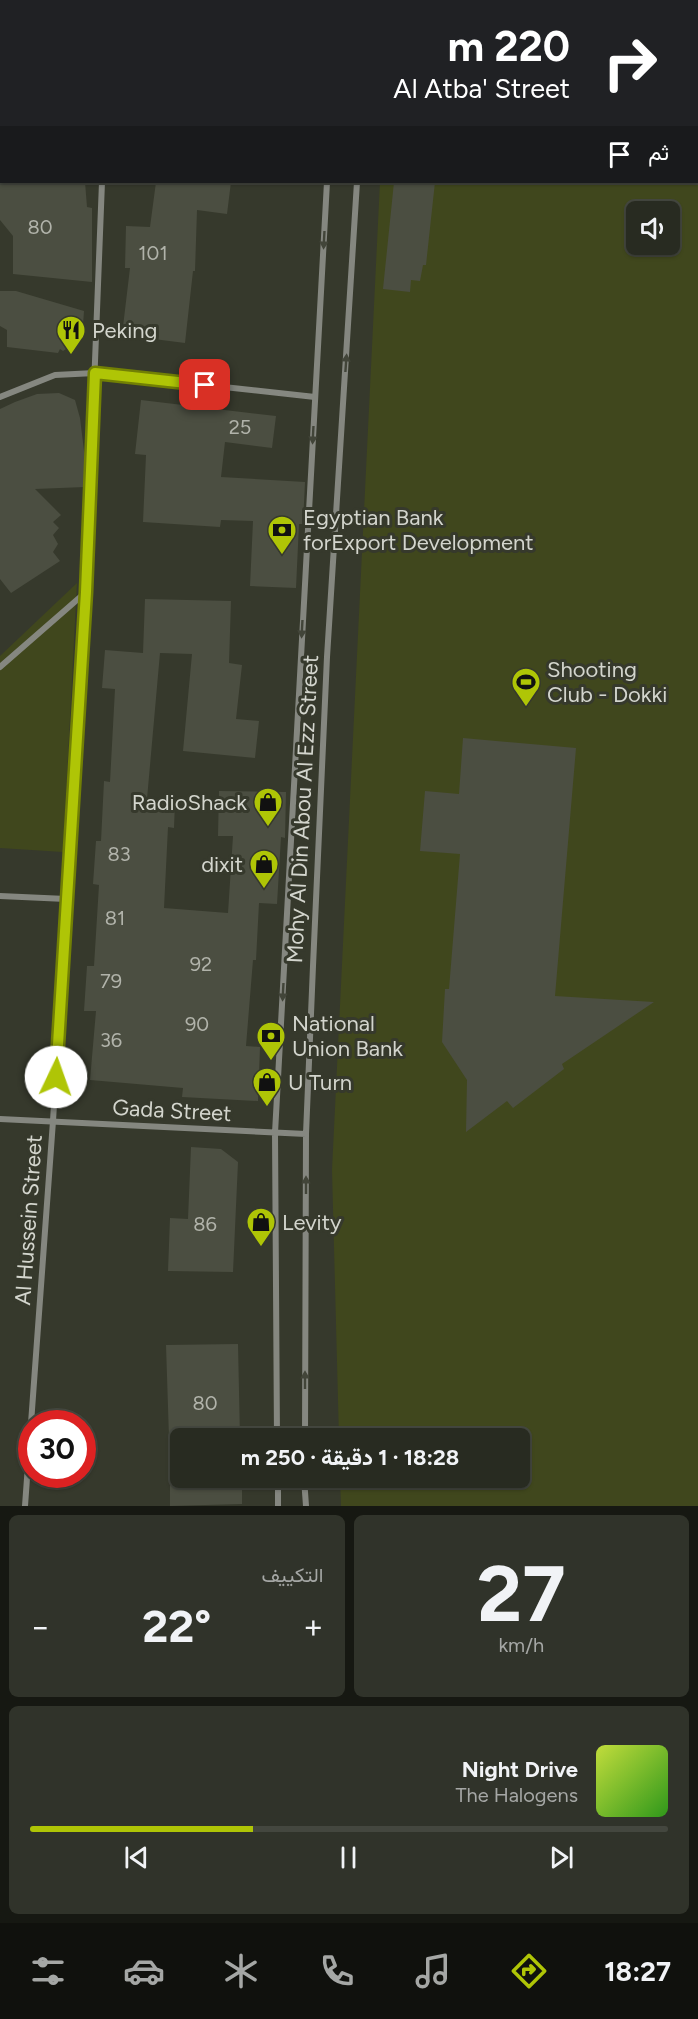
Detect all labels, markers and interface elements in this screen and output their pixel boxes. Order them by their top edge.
text: 220 m [448,21,570,72]
icon: right [591,24,669,102]
text: Al Atba' Street [393,72,570,105]
icon: arrive [603,138,636,171]
text: ثم [648,139,669,166]
map controls [626,201,680,255]
button: sound [626,201,680,255]
house number: 80 [27,215,53,239]
one-way arrow [319,230,328,249]
house number: 101 [138,241,168,265]
restaurant icon: Peking [55,314,87,356]
place label: Peking [92,317,158,344]
one-way arrow [341,353,351,372]
pin [179,359,230,410]
icon: arrive [188,368,221,401]
house number: 25 [229,415,251,439]
one-way arrow [308,425,318,444]
place label: Egyptian Bank forExport Development [303,504,534,556]
bank icon: Egyptian Bank forExport Development [266,514,298,556]
one-way arrow [298,620,307,639]
street label: Mohy Al Din Abou Al Ezz Street [281,654,324,964]
place label: Shooting Club - Dokki [547,656,667,708]
sports icon: Shooting Club - Dokki [510,666,542,708]
shop icon: RadioShack [252,786,284,828]
place label: RadioShack [132,789,247,816]
house number: 83 [107,842,131,866]
shop icon: dixit [248,848,280,890]
place label: dixit [201,851,243,878]
house number: 81 [105,906,125,930]
house number: 92 [190,952,212,976]
house number: 79 [100,969,122,993]
one-way arrow [278,982,287,1001]
place label: National Union Bank [292,1010,403,1062]
house number: 90 [185,1012,209,1036]
bank icon: National Union Bank [255,1020,287,1062]
house number: 36 [100,1028,122,1052]
position arrow [24,1045,88,1109]
shop icon: U Turn [251,1066,283,1108]
place label: U Turn [288,1069,352,1096]
street label: Gada Street [112,1094,232,1127]
street label: Al Hussein Street [9,1134,48,1306]
one-way arrow [301,1176,311,1195]
shop icon: Levity [245,1206,277,1248]
place label: Levity [282,1209,342,1236]
house number: 86 [193,1212,217,1236]
one-way arrow [300,1371,310,1390]
house number: 80 [192,1391,218,1415]
speed limit sign: 30 [18,1410,96,1488]
text: 18:28 · 1 دقيقة · 250 m [241,1444,459,1471]
text: 27 [477,1547,566,1641]
text: التكييف [261,1563,324,1587]
text: 22° [142,1599,211,1653]
text: − [30,1607,51,1646]
text: + [303,1607,324,1646]
text: km/h [498,1633,544,1657]
text: Night Drive [462,1756,578,1783]
text: The Halogens [456,1783,578,1807]
icon: previous [120,1841,153,1874]
icon: pause [332,1841,365,1874]
icon: next [545,1841,578,1874]
icon: filters [27,1950,69,1992]
icon: car [123,1950,165,1992]
icon: climate [220,1950,262,1992]
icon: phone [316,1950,358,1992]
icon: music [412,1950,454,1992]
icon: directions [508,1950,550,1992]
text: 18:27 [604,1955,671,1988]

